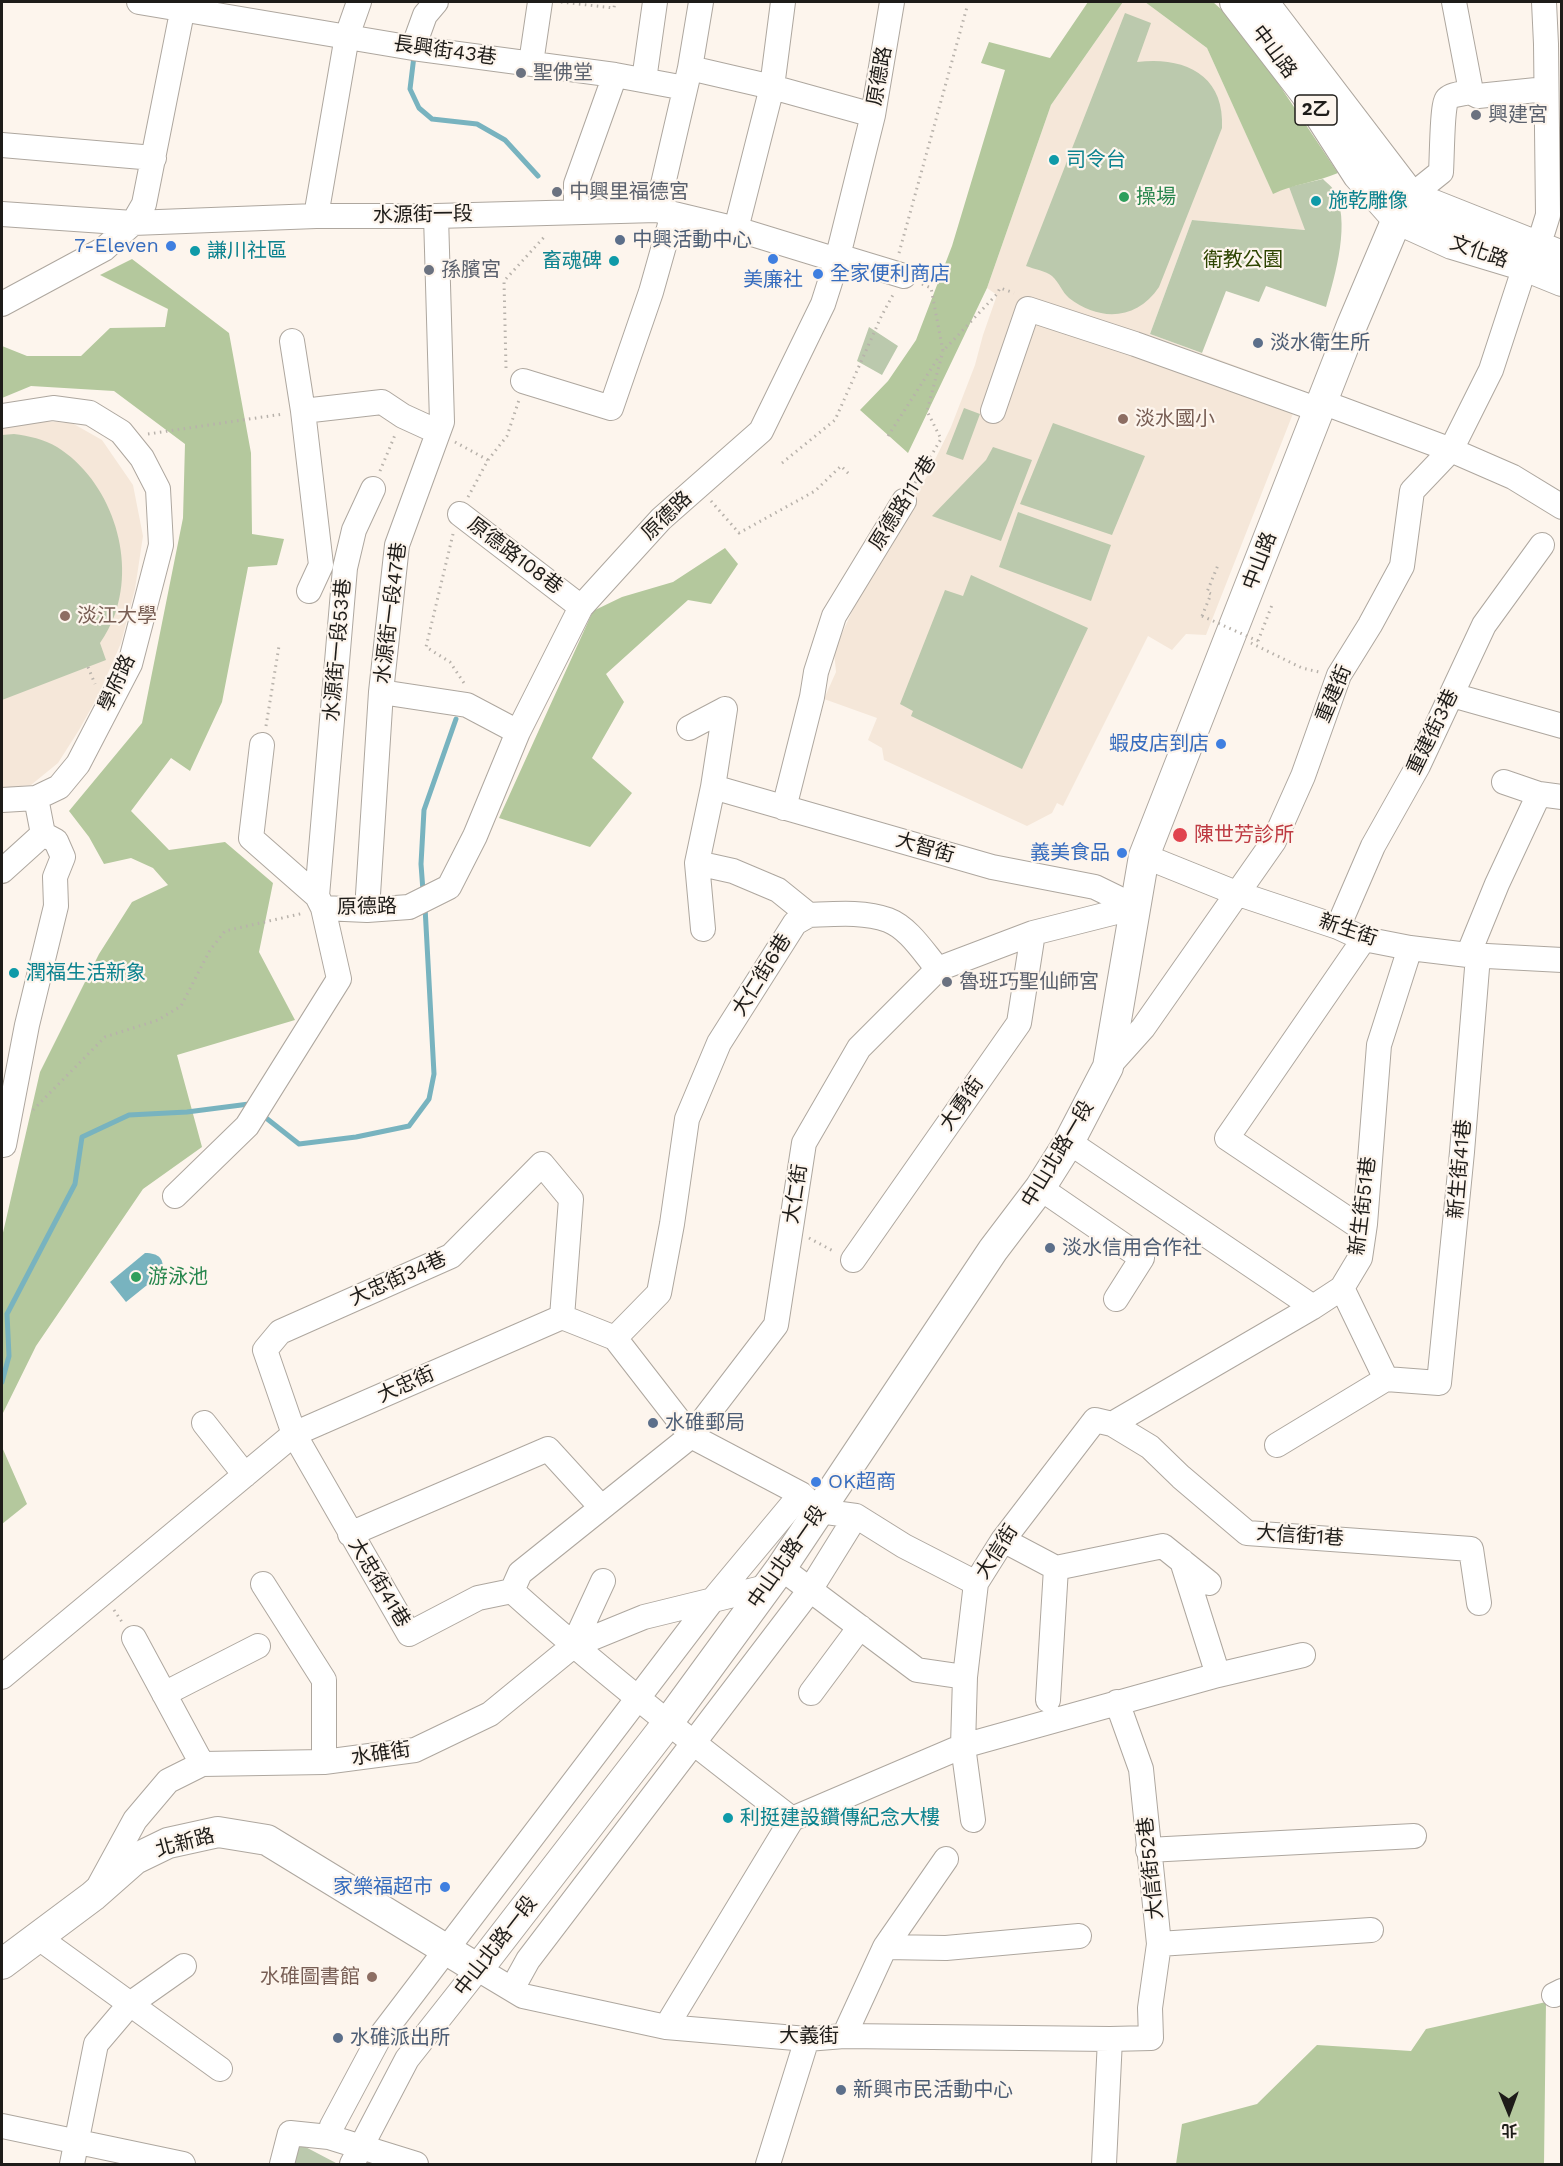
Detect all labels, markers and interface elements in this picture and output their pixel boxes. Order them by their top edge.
street label: 中山路 [1246,21,1302,83]
street label: 長興街43巷 [392,32,498,70]
street label: 原德路 [863,44,897,108]
place label: 聖佛堂 [533,61,593,85]
marker: 聖佛堂 [514,66,528,80]
road number: 2乙 [1295,95,1337,125]
place label: 興建宮 [1488,103,1548,127]
marker: 興建宮 [1469,108,1483,122]
place label: 司令台 [1066,148,1126,172]
marker: 司令台 [1047,153,1061,167]
place label: 中興里福德宮 [569,180,689,204]
marker: 中興里福德宮 [550,185,564,199]
place label: 操場 [1136,185,1176,209]
place label: 施乾雕像 [1328,189,1408,213]
marker: 操場 [1117,190,1131,204]
marker: 施乾雕像 [1309,194,1323,208]
street label: 水源街一段 [373,202,473,228]
place label: 中興活動中心 [632,228,752,252]
street label: 文化路 [1447,231,1511,273]
marker: 中興活動中心 [613,233,627,247]
place label: 7-Eleven [74,234,159,258]
marker: 7-Eleven [164,239,178,253]
place label: 謙川社區 [207,239,287,263]
marker: 謙川社區 [188,244,202,258]
park label: 衛教公園 [1203,248,1283,272]
place label: 畜魂碑 [542,249,602,273]
marker: 美廉社 [766,252,780,266]
marker: 畜魂碑 [607,254,621,268]
place label: 孫臏宮 [441,258,501,282]
place label: 全家便利商店 [830,262,950,286]
marker: 孫臏宮 [422,263,436,277]
marker: 全家便利商店 [811,267,825,281]
place label: 美廉社 [743,268,803,292]
place label: 淡水衛生所 [1270,331,1370,355]
marker: 淡水衛生所 [1251,336,1265,350]
place label: 淡水國小 [1135,407,1215,431]
marker: 淡水國小 [1116,412,1130,426]
street label: 原德路117巷 [865,451,941,555]
street label: 原德路 [637,487,697,545]
street label: 原德路108巷 [463,513,567,599]
street label: 中山路 [1238,529,1282,593]
street label: 水源街一段47巷 [370,541,412,685]
street label: 水源街一段53巷 [320,578,356,722]
place label: 淡江大學 [77,604,157,628]
marker: 淡江大學 [58,609,72,623]
street label: 學府路 [93,651,141,715]
street label: 重建街 [1311,662,1357,726]
street label: 重建街3巷 [1402,686,1464,778]
place label: 蝦皮店到店 [1109,732,1209,756]
marker: 蝦皮店到店 [1214,737,1228,751]
place label: 陳世芳診所 [1194,823,1294,847]
marker: 陳世芳診所 [1171,826,1189,844]
street label: 大智街 [893,828,957,868]
place label: 義美食品 [1030,841,1110,865]
marker: 義美食品 [1115,846,1129,860]
street label: 原德路 [337,894,397,920]
street label: 新生街 [1316,909,1380,951]
street label: 大仁街6巷 [727,930,797,1020]
place label: 潤福生活新象 [26,961,146,985]
marker: 潤福生活新象 [7,966,21,980]
place label: 魯班巧聖仙師宮 [959,970,1099,994]
marker: 魯班巧聖仙師宮 [940,975,954,989]
street label: 大勇街 [935,1073,989,1135]
street label: 中山北路一段 [1017,1096,1099,1212]
street label: 新生街41巷 [1444,1118,1476,1220]
street label: 新生街51巷 [1345,1155,1381,1257]
street label: 大仁街 [779,1162,813,1226]
place label: 淡水信用合作社 [1062,1236,1202,1260]
marker: 淡水信用合作社 [1043,1241,1057,1255]
street label: 大忠街34巷 [346,1247,450,1311]
place label: 游泳池 [148,1265,208,1289]
marker: 游泳池 [129,1270,143,1284]
street label: 大忠街 [374,1362,438,1408]
place label: 水碓郵局 [665,1411,745,1435]
marker: 水碓郵局 [646,1416,660,1430]
place label: OK超商 [828,1470,896,1494]
marker: OK超商 [809,1475,823,1489]
street label: 中山北路一段 [743,1501,831,1613]
street label: 大信街 [971,1520,1023,1584]
street label: 大信街1巷 [1255,1521,1345,1551]
street label: 大忠街41巷 [343,1534,415,1632]
street label: 水碓街 [349,1737,413,1771]
place label: 利挺建設鑽傳紀念大樓 [740,1806,940,1830]
marker: 利挺建設鑽傳紀念大樓 [721,1811,735,1825]
street label: 大信街52巷 [1134,1815,1168,1921]
street label: 北新路 [153,1824,217,1862]
place label: 家樂福超市 [333,1875,433,1899]
marker: 家樂福超市 [438,1880,452,1894]
street label: 中山北路一段 [450,1891,542,2001]
place label: 水碓圖書館 [260,1965,360,1989]
marker: 水碓圖書館 [365,1970,379,1984]
street label: 大義街 [779,2024,839,2048]
place label: 水碓派出所 [350,2026,450,2050]
marker: 水碓派出所 [331,2031,345,2045]
place label: 新興市民活動中心 [853,2078,1013,2102]
north arrow [1479,2082,1539,2142]
marker: 新興市民活動中心 [834,2083,848,2097]
text: 北 [1501,2121,1518,2140]

